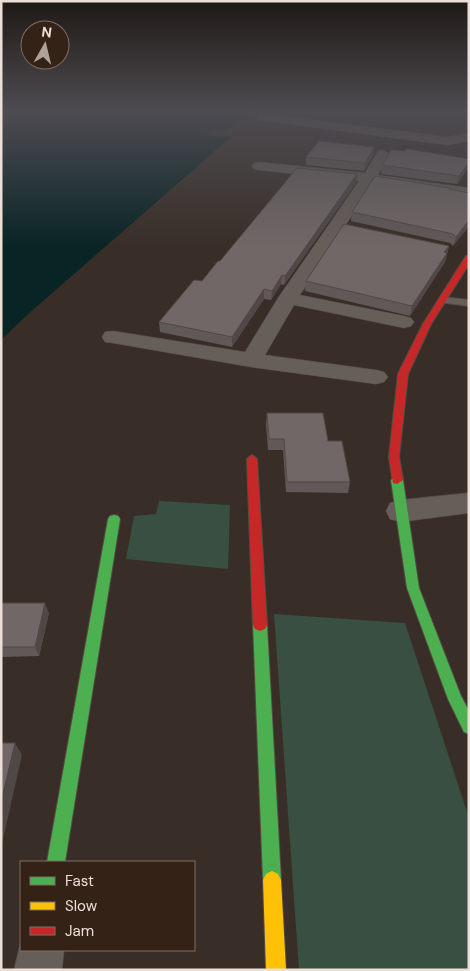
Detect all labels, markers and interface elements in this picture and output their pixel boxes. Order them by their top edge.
north arrow [20,20,70,70]
text: N [40,23,53,42]
legend [20,861,195,951]
text: Fast [65,871,94,891]
text: Slow [65,896,98,916]
text: Jam [65,921,94,941]

